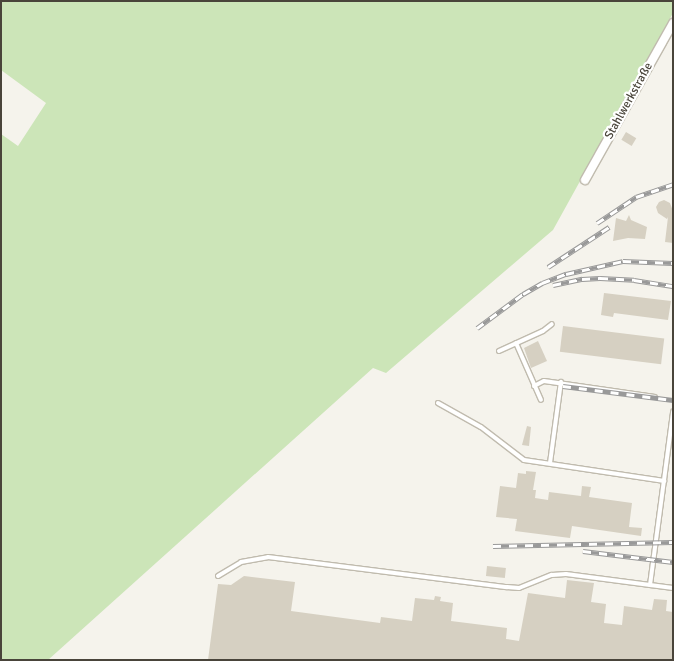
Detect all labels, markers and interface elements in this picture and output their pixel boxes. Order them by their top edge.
street label: Stahlwerkstraße [602,60,656,142]

